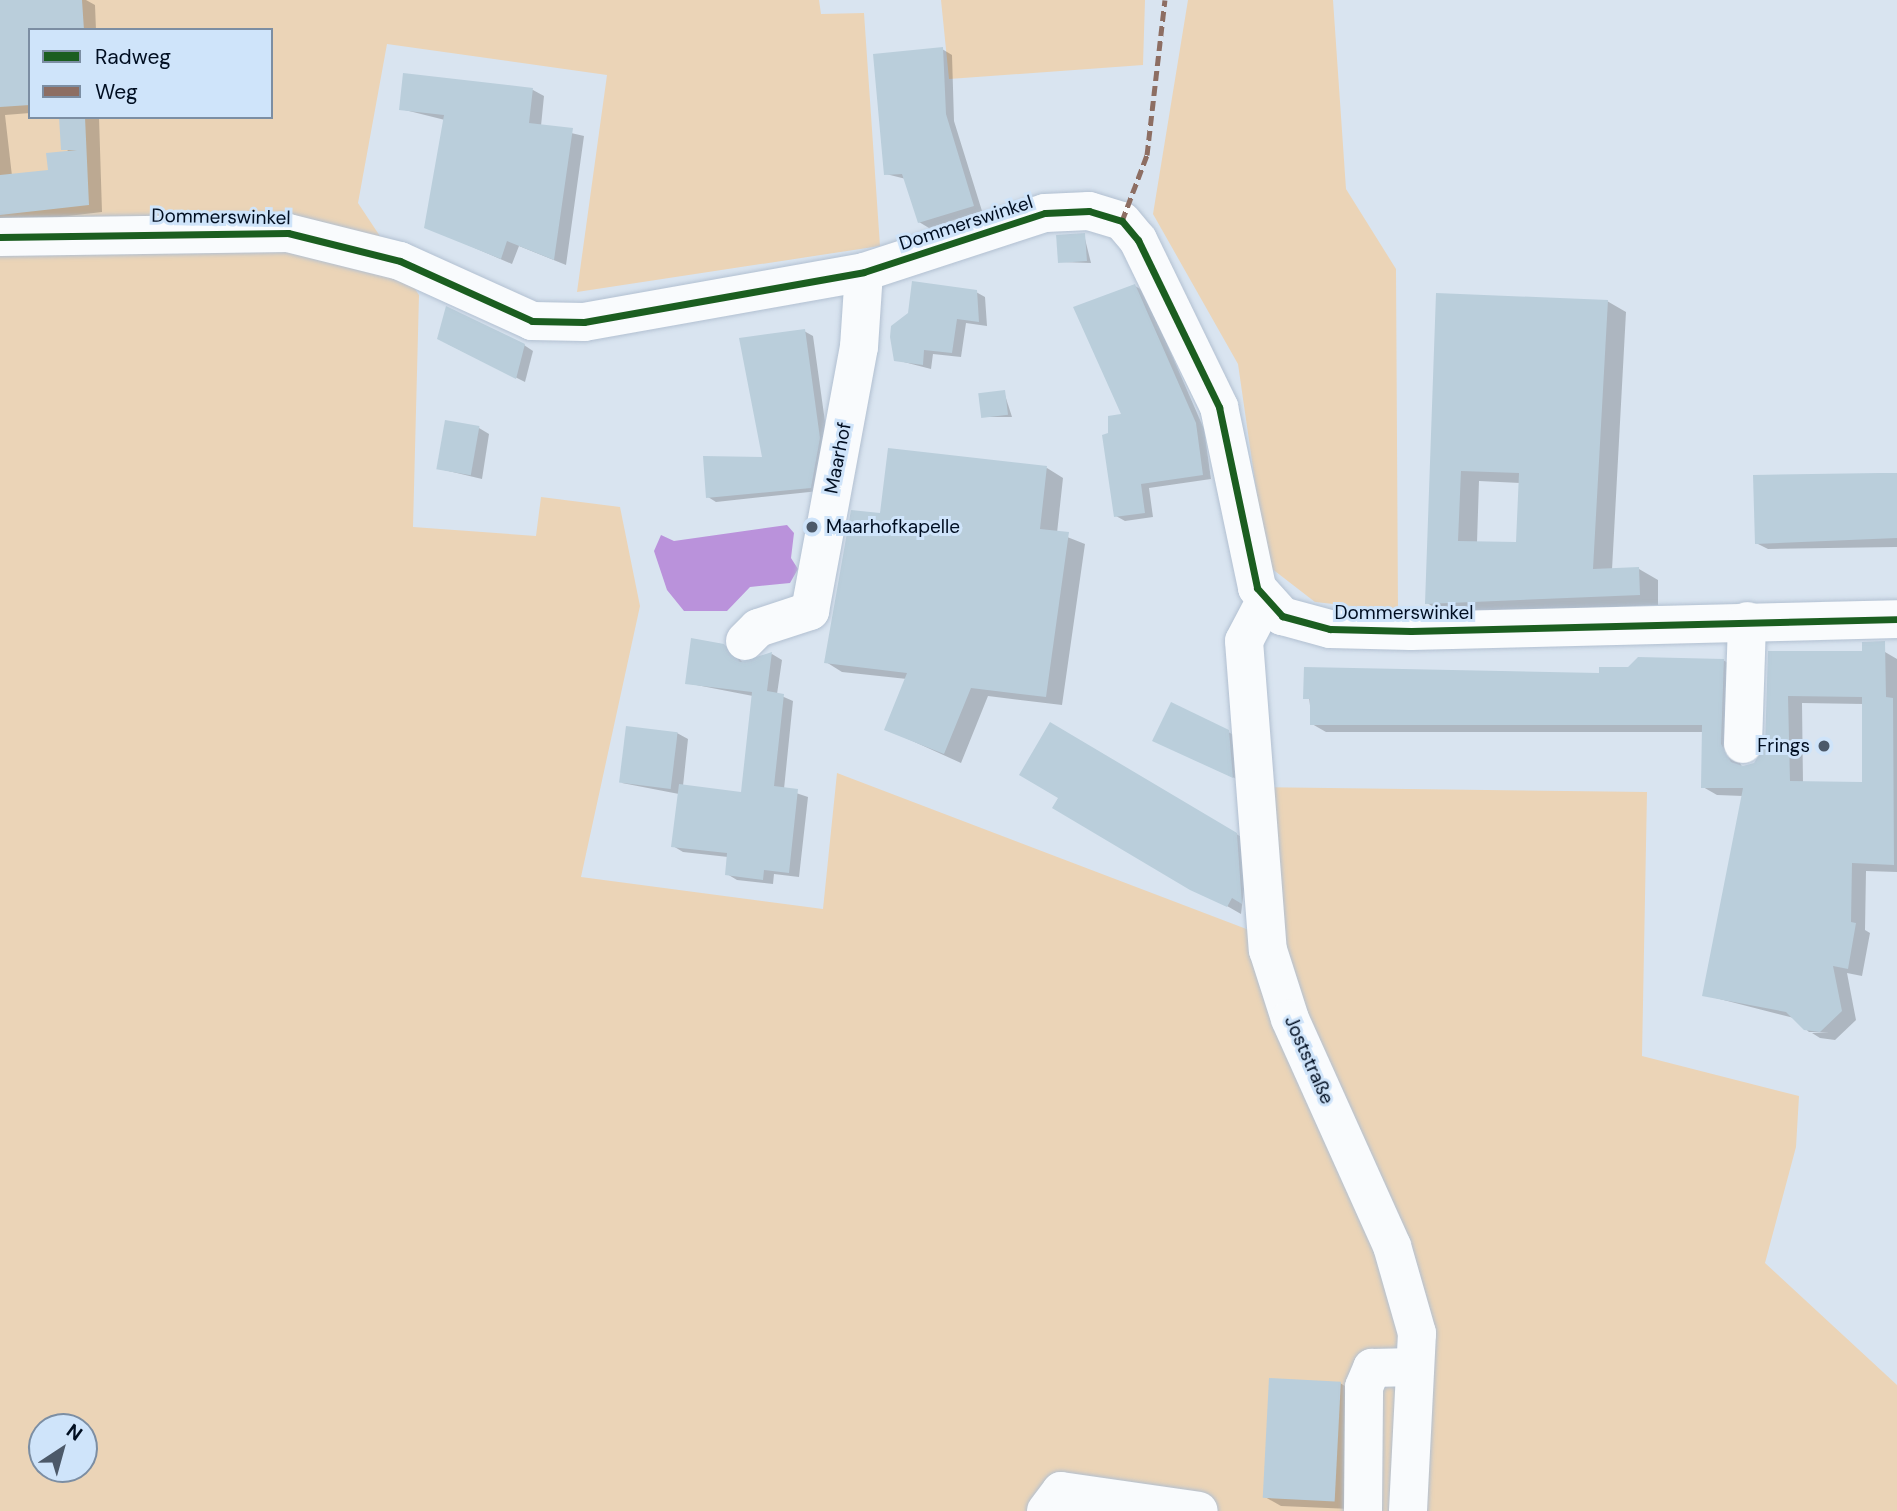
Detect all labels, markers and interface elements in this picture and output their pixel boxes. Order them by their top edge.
legend [28,28,273,119]
text: Radweg [95,43,171,71]
text: Weg [95,78,138,106]
street label: Dommerswinkel [896,191,1036,255]
street label: Dommerswinkel [151,204,291,230]
street label: Maarhof [820,420,856,496]
place label: Maarhofkapelle [826,516,960,538]
marker: Maarhofkapelle [804,519,820,535]
street label: Dommerswinkel [1334,602,1474,624]
place label: Frings [1757,735,1810,757]
marker: Frings [1816,738,1832,754]
street label: Joststraße [1279,1012,1339,1108]
north arrow [28,1413,98,1483]
text: N [62,1418,87,1446]

